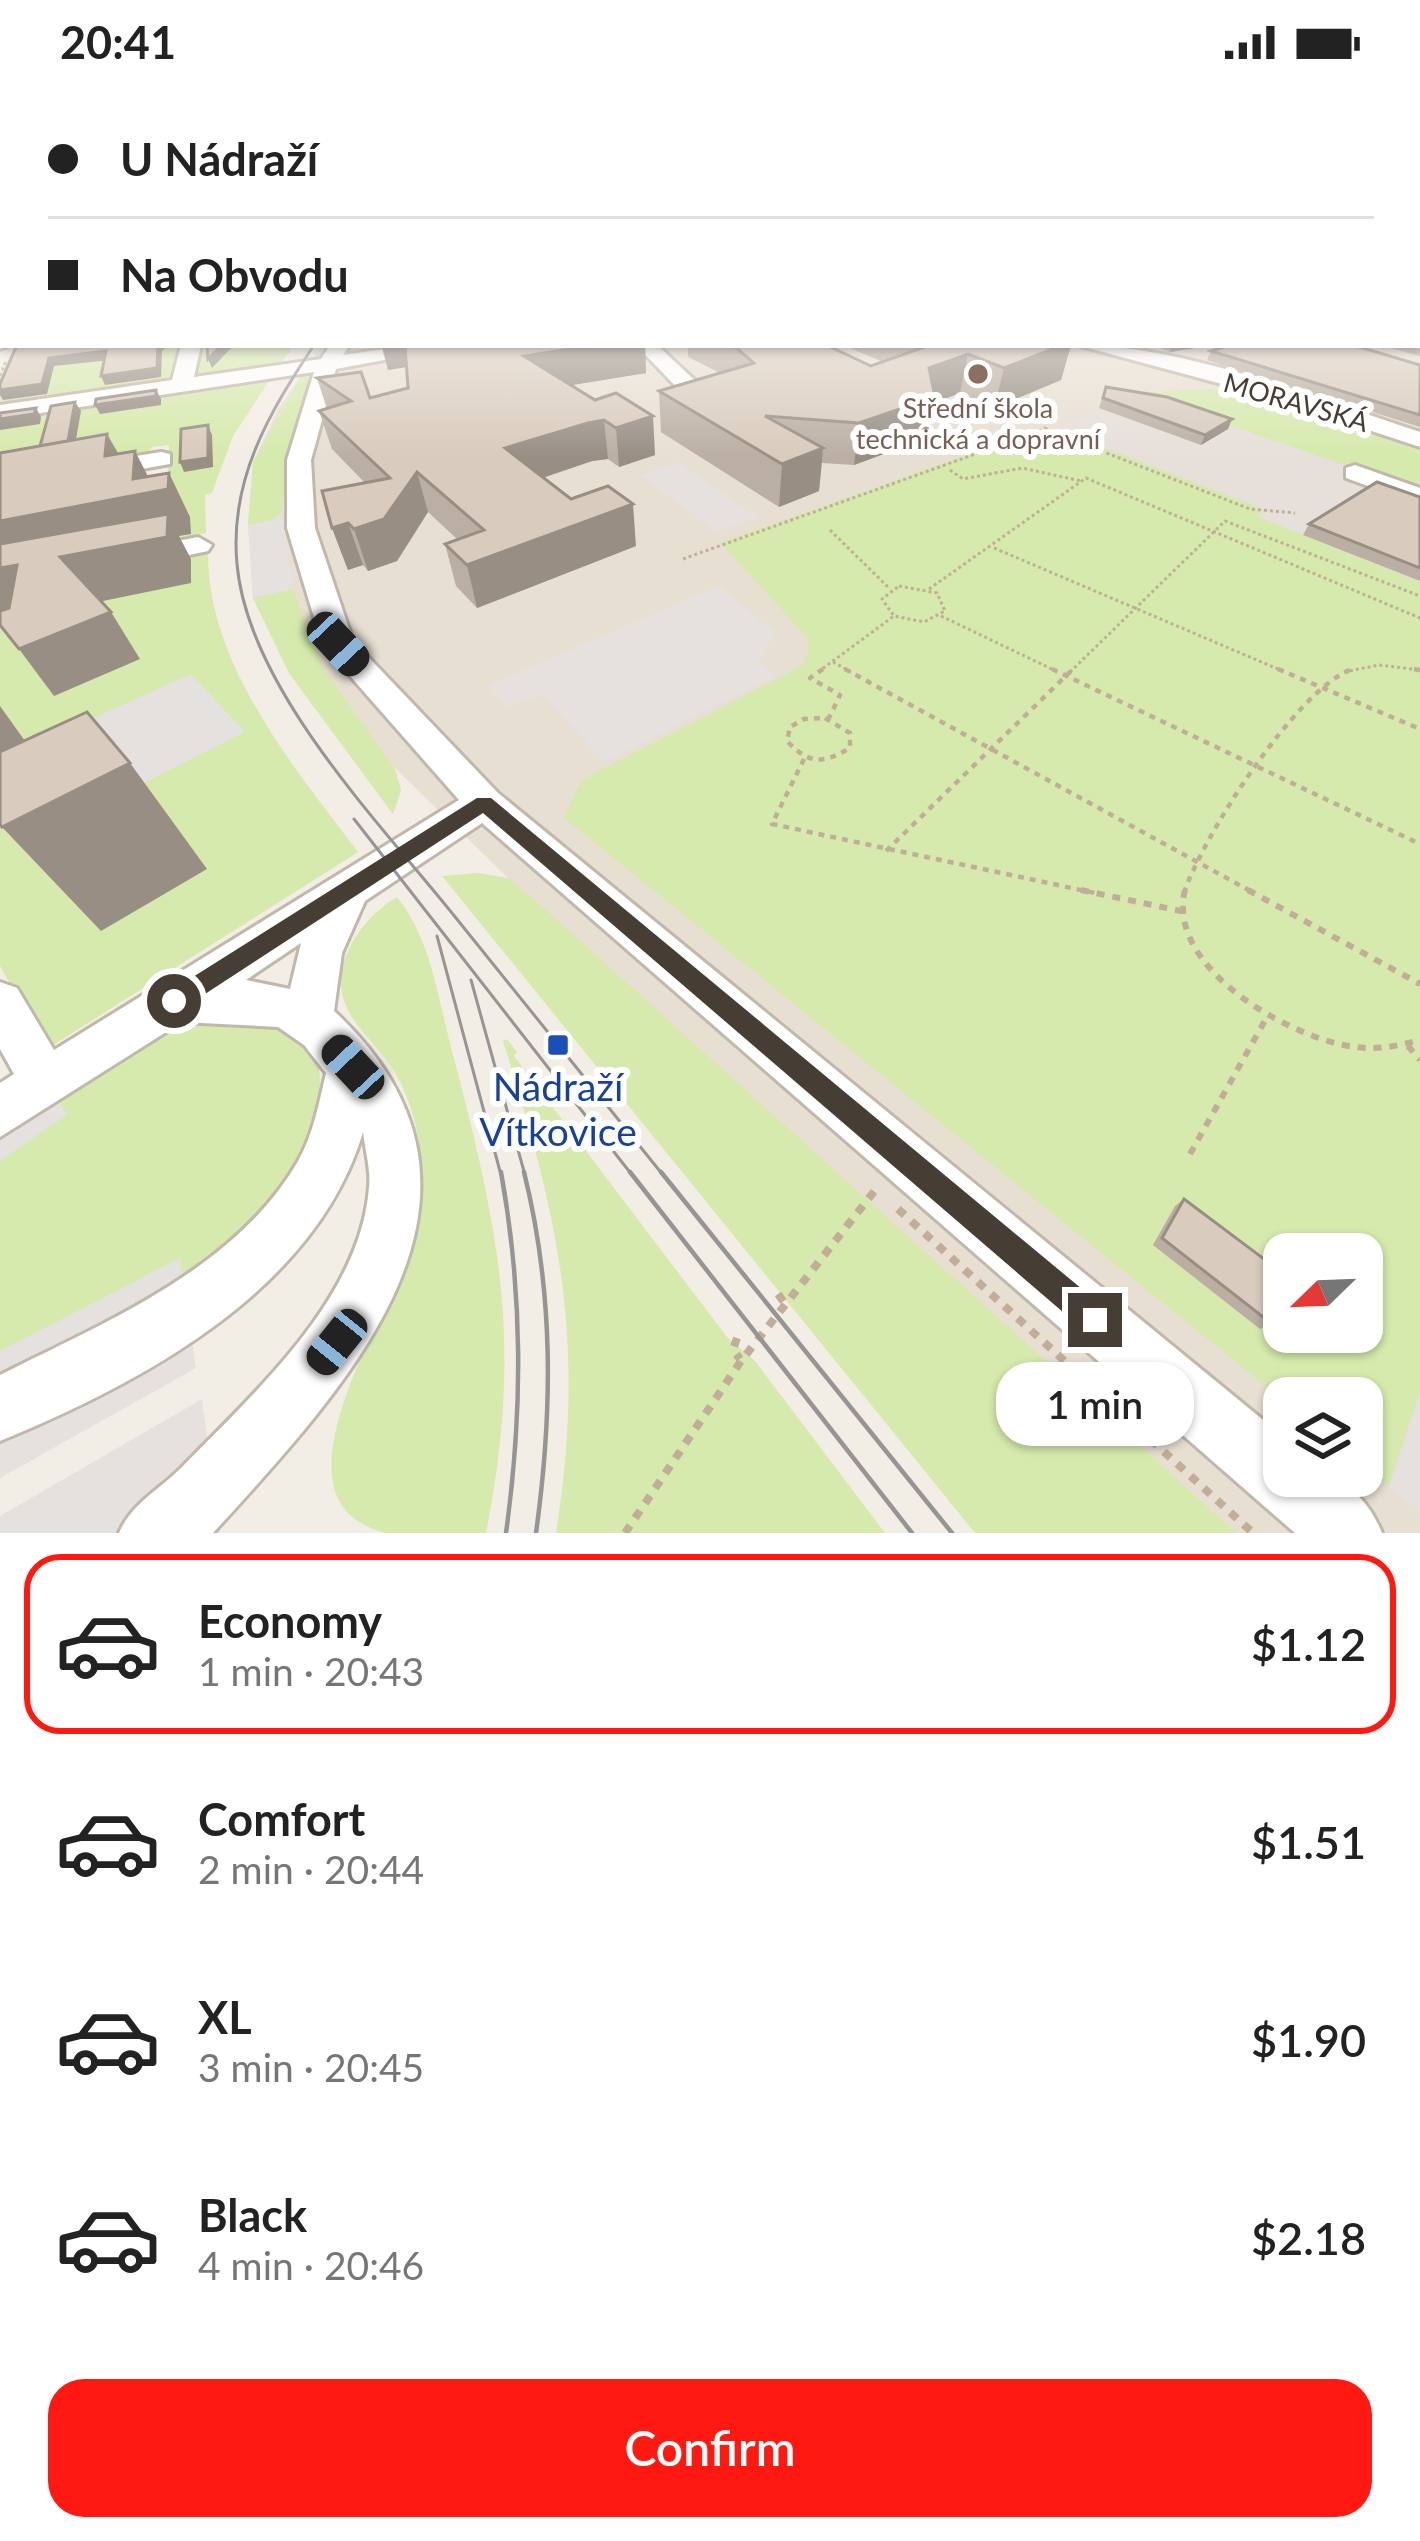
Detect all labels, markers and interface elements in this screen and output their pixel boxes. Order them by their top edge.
text: 20:41 [60,15,176,69]
text: U Nádraží [120,132,318,186]
text: Na Obvodu [120,248,349,302]
marker: Střední škola technická a dopravní [965,361,991,387]
street label: MORAVSKÁ [1220,365,1373,438]
place label: Střední škola technická a dopravní [856,391,1102,455]
car [300,605,376,683]
route start [147,974,201,1028]
car [315,1028,391,1106]
marker: Nádraží Vítkovice [545,1032,571,1058]
place label: Nádraží Vítkovice [479,1063,637,1154]
north arrow [1263,1233,1383,1353]
map controls [1263,1233,1383,1497]
route end [1068,1293,1122,1347]
car [300,1303,374,1381]
callout: 1 min [996,1362,1194,1446]
button: layers [1263,1377,1383,1497]
text: 1 min [1047,1381,1143,1427]
icon: car [54,1590,162,1698]
text: Economy [198,1594,382,1648]
text: $1.12 [1251,1617,1366,1671]
text: 1 min · 20:43 [198,1648,424,1694]
icon: car [54,1788,162,1896]
text: Comfort [198,1792,365,1846]
text: $1.51 [1251,1815,1366,1869]
text: 2 min · 20:44 [198,1846,424,1892]
icon: car [54,1986,162,2094]
text: XL [198,1990,252,2044]
text: $1.90 [1251,2013,1366,2067]
text: 3 min · 20:45 [198,2044,424,2090]
icon: car [54,2184,162,2292]
text: Black [198,2188,307,2242]
text: $2.18 [1251,2211,1366,2265]
text: 4 min · 20:46 [198,2242,424,2288]
button: Confirm [48,2379,1372,2517]

